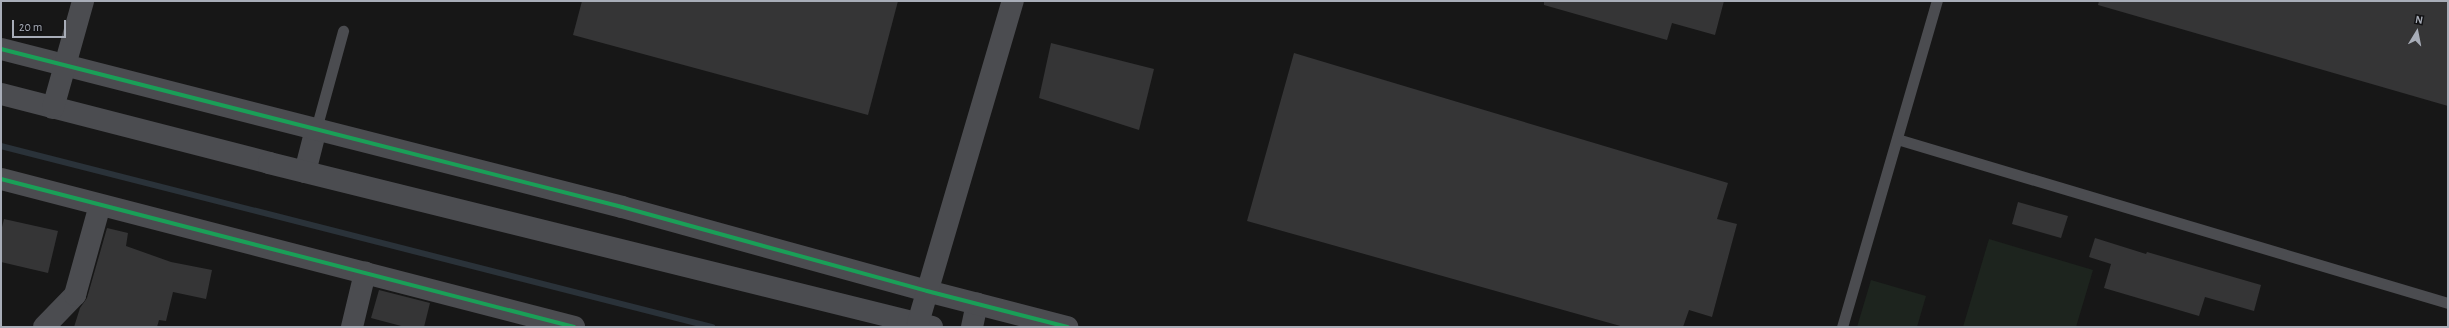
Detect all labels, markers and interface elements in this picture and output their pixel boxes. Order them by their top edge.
scale bar [14,12,68,38]
north arrow [2397,12,2437,52]
text: N [2414,14,2424,26]
text: 20 m [19,21,42,33]

